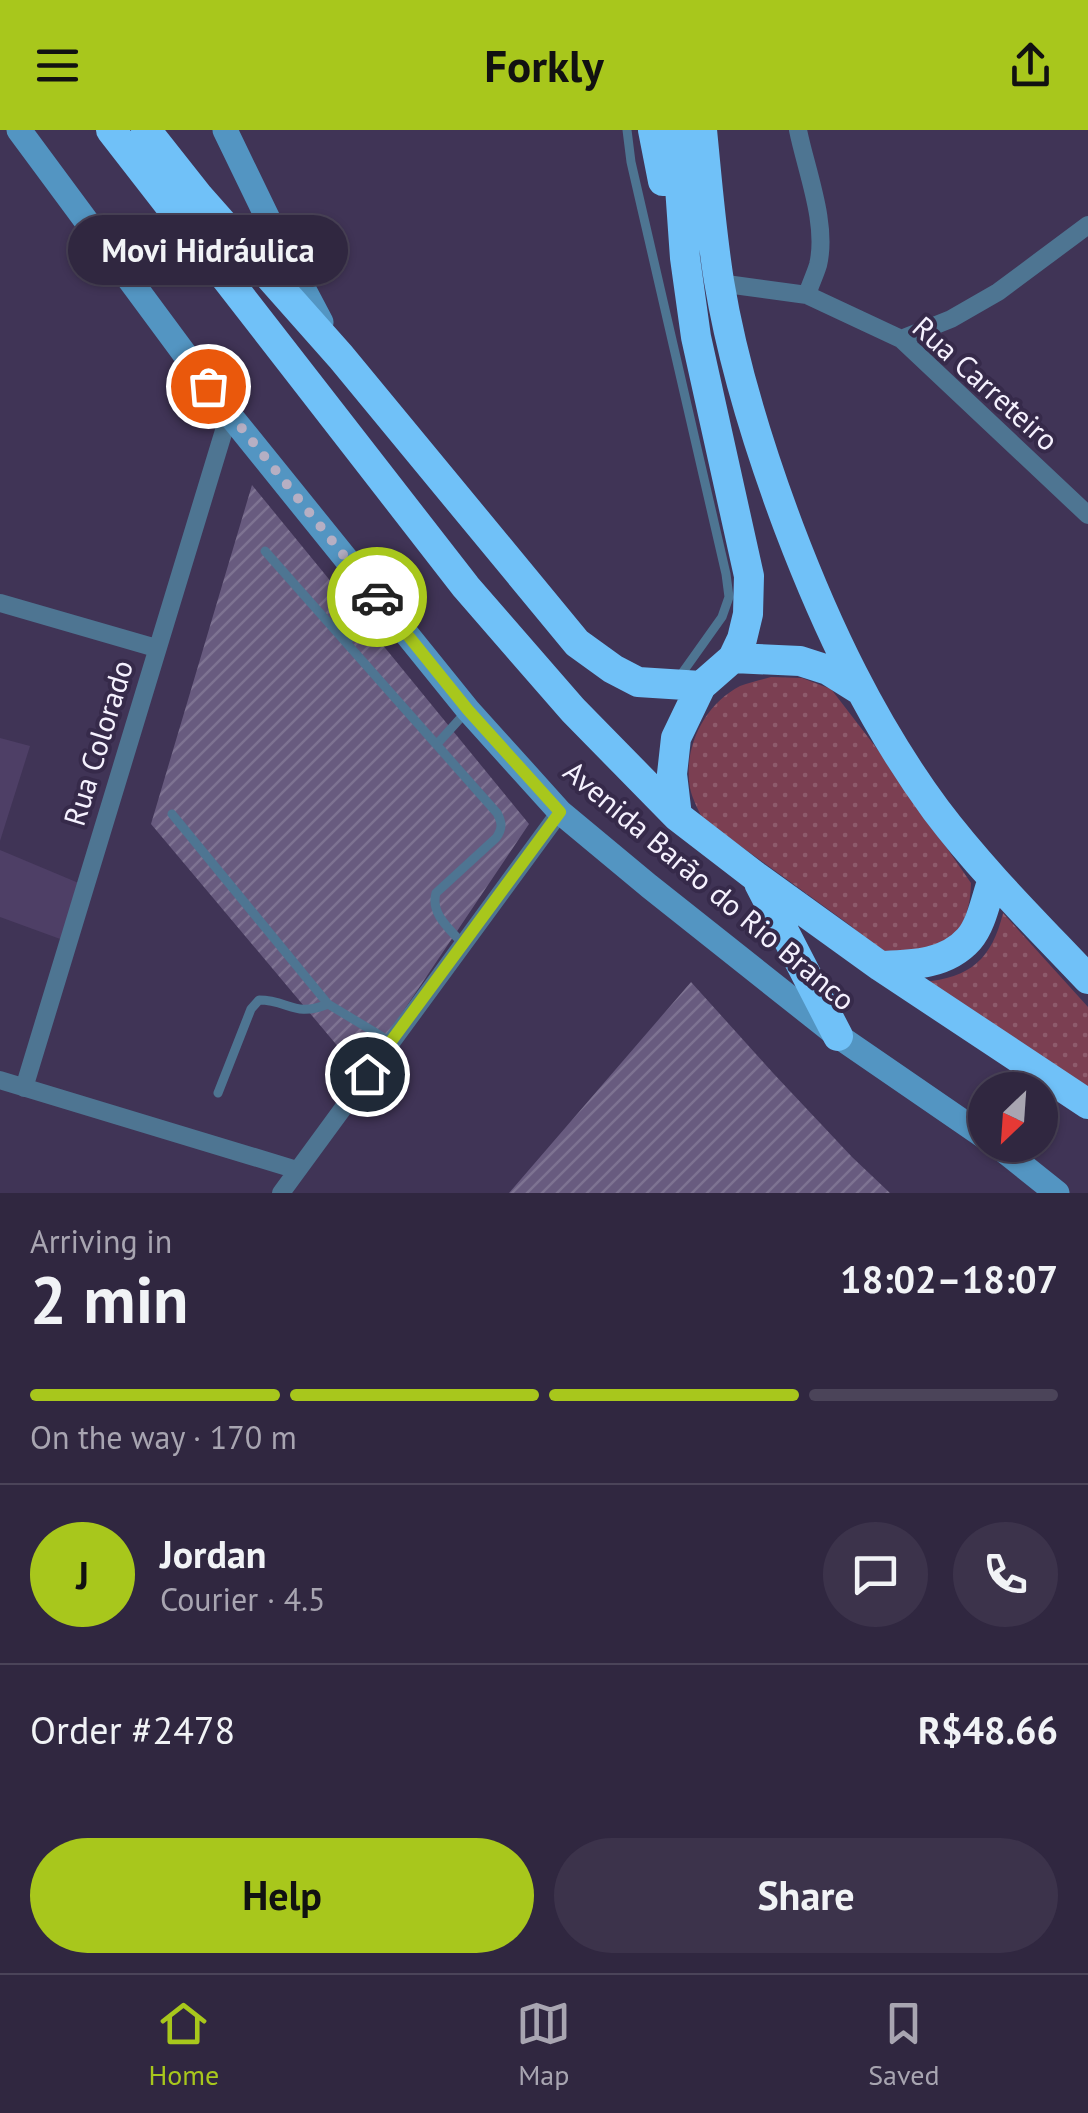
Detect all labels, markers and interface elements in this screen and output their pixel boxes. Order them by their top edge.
text: Forkly [484,36,604,94]
icon: menu [30,38,85,93]
icon: share [1003,38,1058,93]
callout: Movi Hidráulica [68,216,348,286]
text: Movi Hidráulica [101,229,315,271]
street label: Rua Carreteiro [905,307,1067,459]
pin [166,344,251,429]
icon: bag [181,359,236,414]
courier [327,547,427,647]
icon: car [350,570,405,625]
street label: Rua Colorado [54,655,141,830]
street label: Avenida Barão do Rio Branco [556,751,864,1018]
pin [325,1032,410,1117]
icon: home [340,1047,395,1102]
north arrow [968,1072,1058,1162]
map controls [968,1072,1058,1162]
text: Arriving in [30,1220,172,1262]
text: 18:02–18:07 [840,1254,1058,1303]
text: 2 min [30,1257,189,1341]
text: On the way · 170 m [30,1416,297,1458]
button: chat [823,1522,928,1627]
button: phone [953,1522,1058,1627]
text: Jordan [160,1529,266,1578]
text: J [76,1550,89,1599]
text: Courier · 4.5 [160,1578,326,1620]
text: Order #2478 [30,1705,235,1754]
text: R$48.66 [918,1705,1058,1754]
button: Help [30,1838,534,1953]
button: Share [554,1838,1058,1953]
tab: Home [148,1996,219,2093]
tab: Map [516,1996,571,2093]
tab: Saved [868,1996,939,2093]

